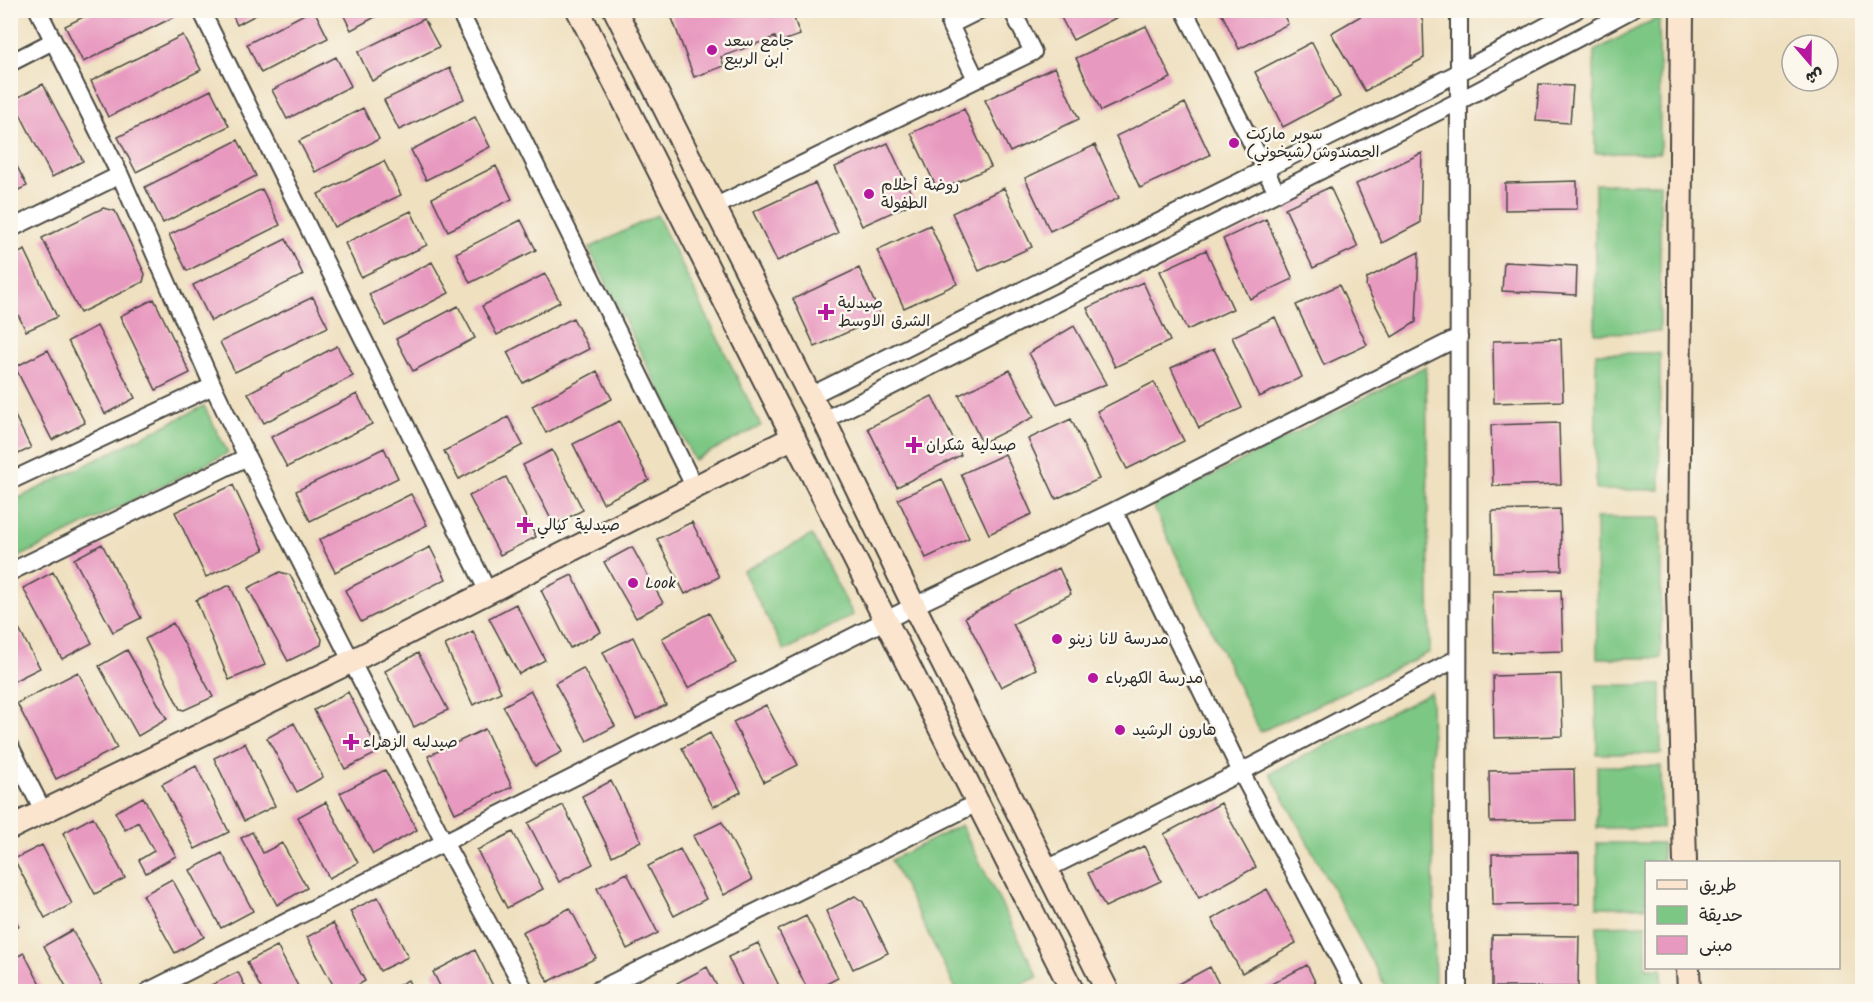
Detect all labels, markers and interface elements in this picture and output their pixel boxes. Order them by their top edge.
place label: جامع سعد ابن الربيع [724,29,794,72]
north arrow [1780,33,1840,93]
marker: جامع سعد ابن الربيع [705,43,719,57]
text: ش [1802,61,1827,90]
place label: سوبر ماركت الحمندوش(شيخوني) [1246,122,1380,166]
marker: سوبر ماركت الحمندوش(شيخوني) [1227,136,1241,150]
place label: روضة أحلام الطفولة [881,173,959,216]
marker: روضة أحلام الطفولة [862,187,876,201]
place label: صيدلية الشرق الاوسط [838,291,930,334]
marker: صيدلية الشرق الاوسط [819,305,833,319]
place label: صيدلية شكران [926,433,1016,458]
marker: صيدلية شكران [907,438,921,452]
place label: صيدلية كيالي [537,513,620,539]
marker: صيدلية كيالي [518,518,532,532]
place label: Look [645,571,676,596]
marker: Look [626,576,640,590]
place label: مدرسة لانا زينو [1068,627,1169,652]
marker: مدرسة لانا زينو [1050,632,1064,646]
place label: مدرسة الكهرباء [1105,666,1203,691]
marker: مدرسة الكهرباء [1086,671,1100,685]
place label: هارون الرشيد [1132,718,1216,743]
marker: هارون الرشيد [1113,723,1127,737]
place label: صيدليه الزهراء [363,730,458,755]
marker: صيدليه الزهراء [344,735,358,749]
legend [1645,861,1840,969]
text: طريق [1699,872,1737,901]
text: حديقة [1699,902,1743,931]
text: مبنى [1699,932,1733,961]

